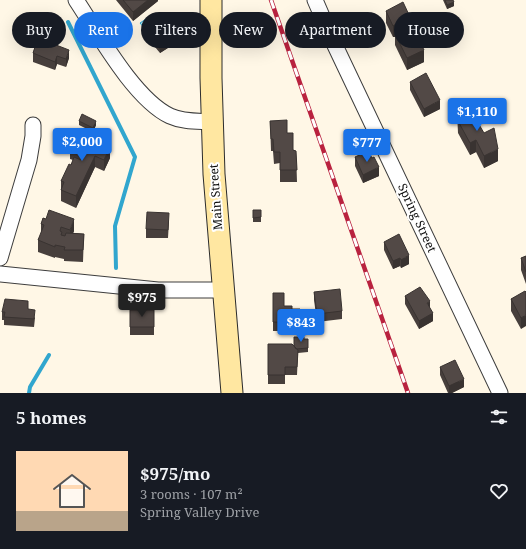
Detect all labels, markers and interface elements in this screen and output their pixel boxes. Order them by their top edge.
chip: Buy [12,12,66,48]
chip: Rent [74,12,133,48]
chip: Filters [141,12,211,48]
chip: New [219,12,277,48]
chip: Apartment [285,12,386,48]
chip: House [394,12,464,48]
pin: $1,110 [444,98,510,132]
text: $1,110 [457,102,497,120]
pin: $2,000 [49,128,115,162]
pin: $777 [343,129,391,163]
text: $2,000 [62,132,102,150]
text: $777 [352,133,382,151]
street label: Main Street [205,163,226,231]
street label: Spring Street [394,181,441,255]
pin: $975 [118,284,166,318]
text: $975 [127,288,157,306]
pin: $843 [277,309,325,343]
text: $843 [286,313,316,331]
text: 5 homes [16,406,86,429]
icon: filters [488,406,510,428]
text: $975/mo [140,462,211,485]
icon: home [48,467,96,515]
icon: heart [488,480,510,502]
text: 3 rooms · 107 m² [140,485,243,503]
text: Spring Valley Drive [140,503,259,521]

